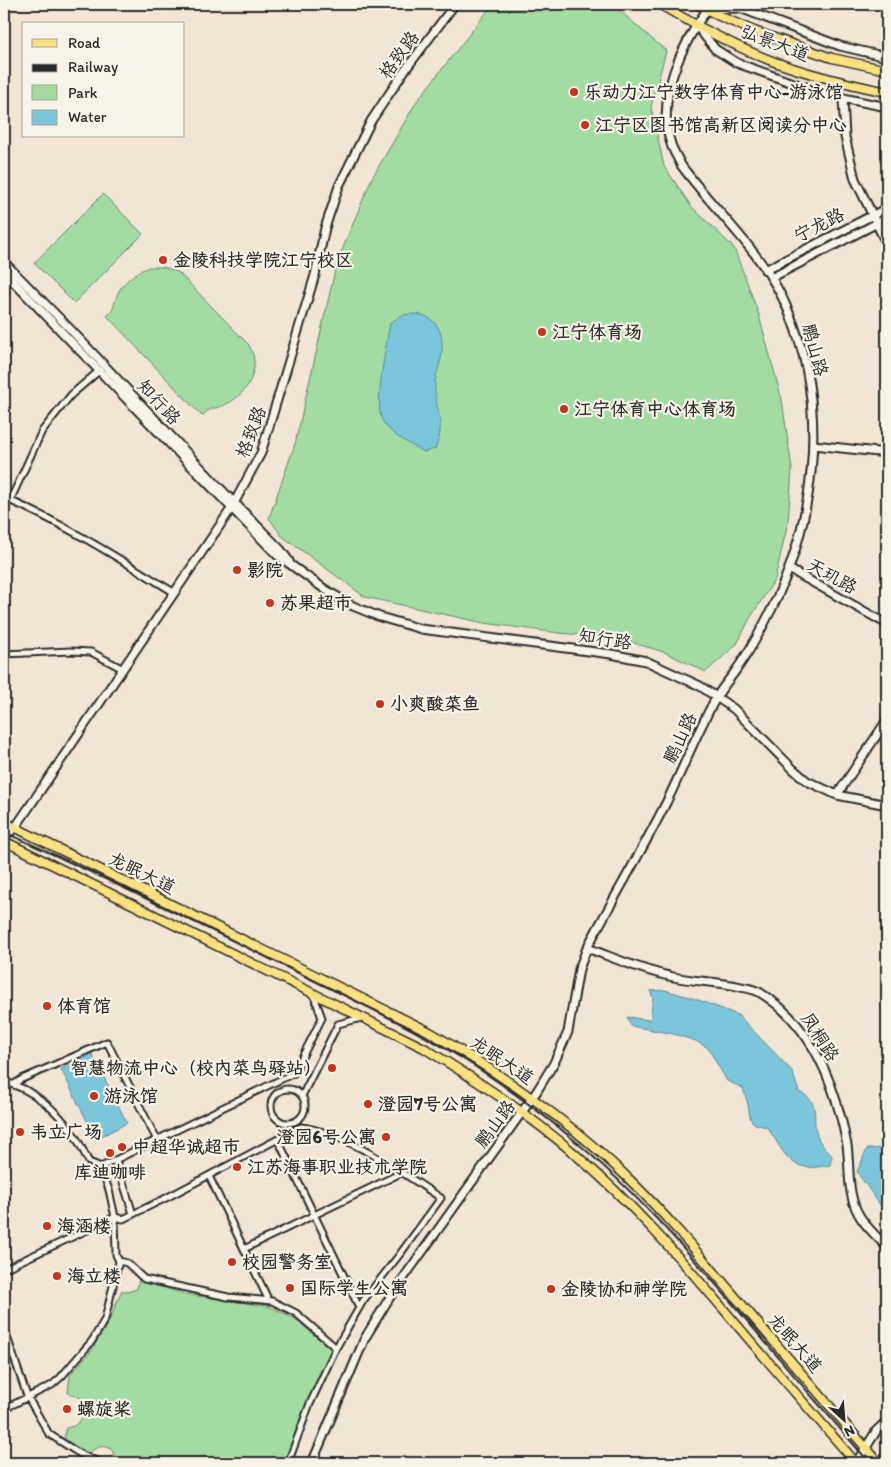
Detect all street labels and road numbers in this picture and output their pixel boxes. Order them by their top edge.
street label: 弘景大道 [737,20,813,66]
street label: 格致路 [374,27,424,83]
street label: 宁龙路 [790,203,848,247]
street label: 鹏山路 [797,321,833,379]
street label: 知行路 [133,375,185,429]
street label: 格致路 [231,403,271,461]
street label: 天玑路 [803,553,861,599]
street label: 知行路 [577,624,633,654]
street label: 鹏山路 [659,709,701,767]
street label: 龙眠大道 [105,847,179,899]
street label: 凤桐路 [796,1008,844,1066]
street label: 龙眠大道 [466,1031,538,1089]
street label: 鹏山路 [470,1096,520,1152]
street label: 龙眠大道 [763,1309,827,1377]

